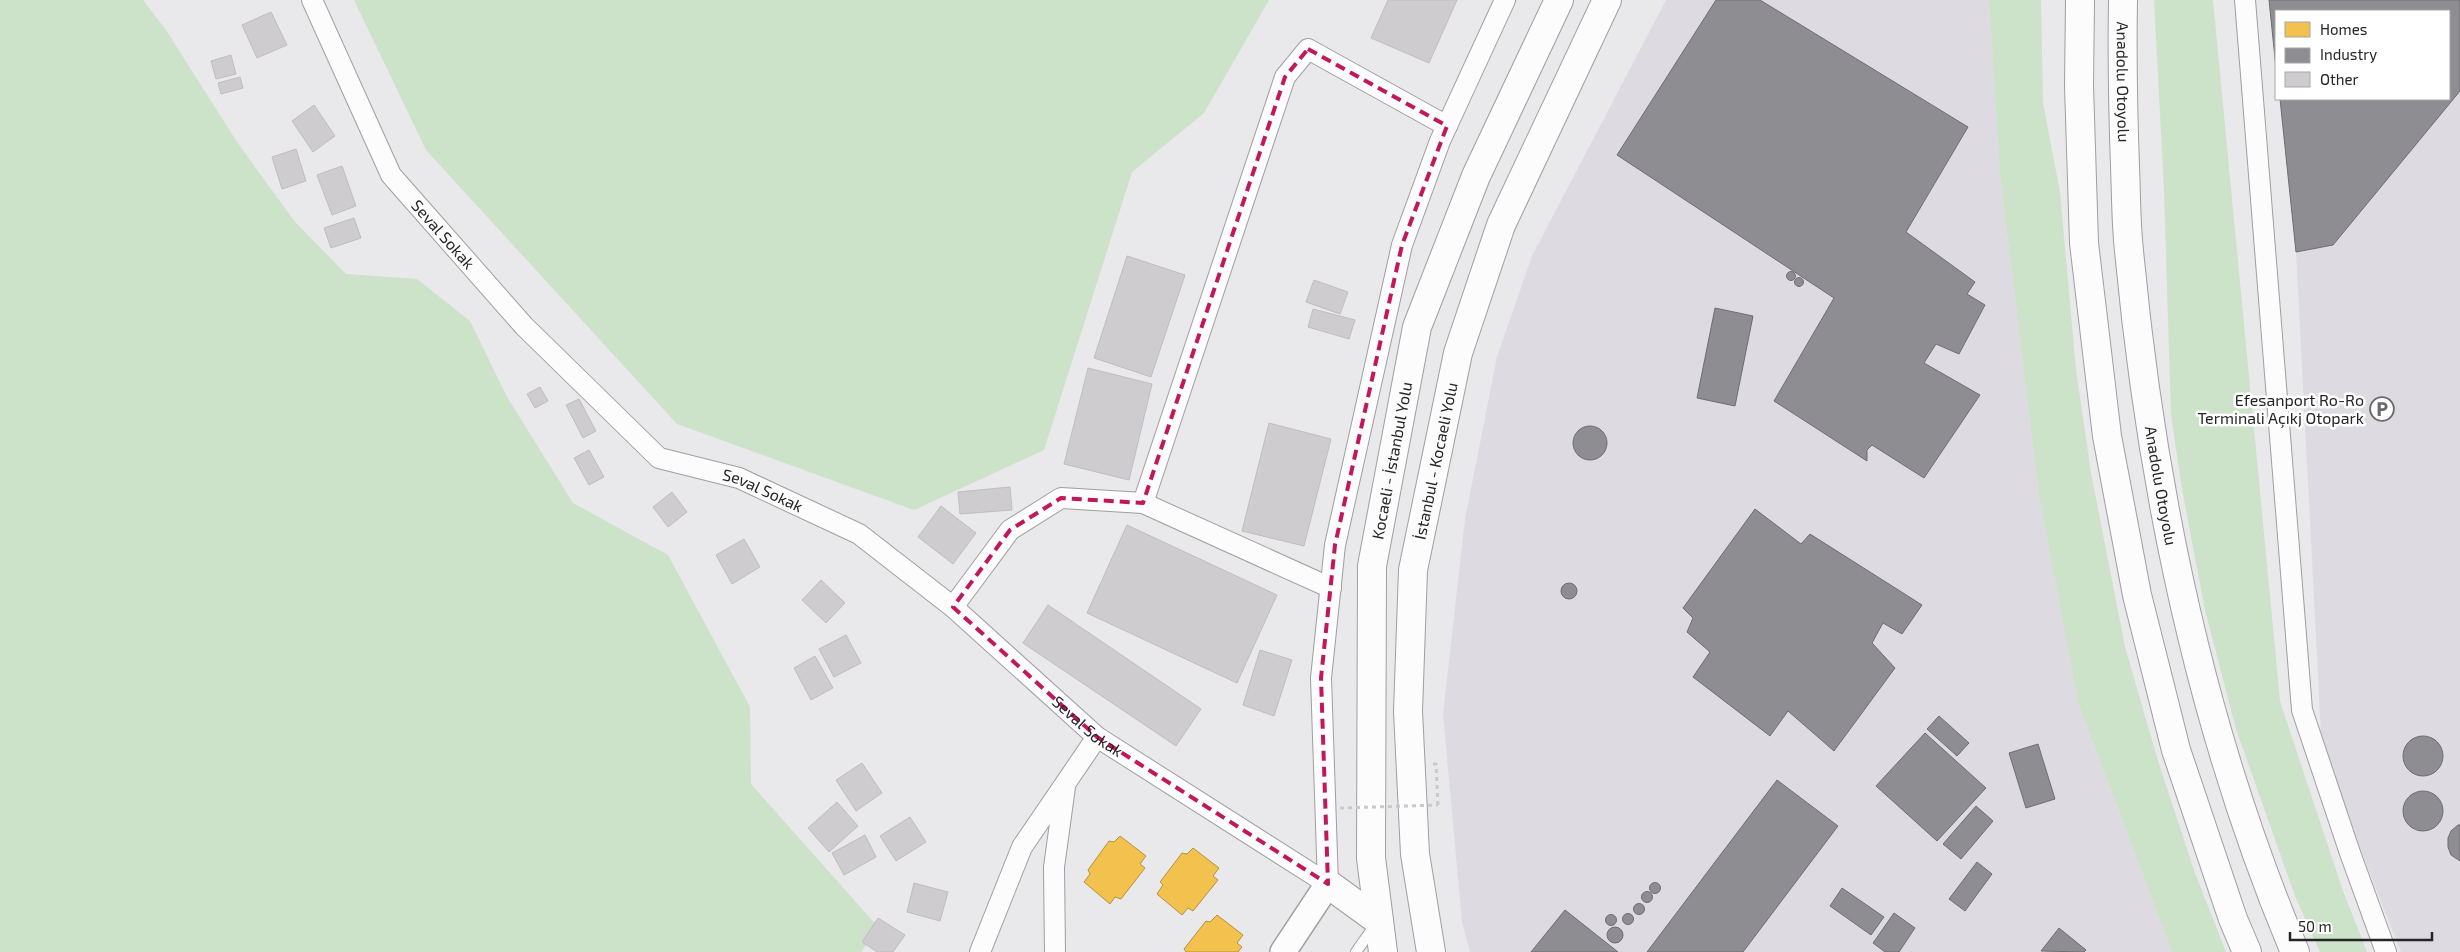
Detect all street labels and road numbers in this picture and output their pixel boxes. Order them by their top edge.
street label: Anadolu Otoyolu [2114,22,2134,143]
street label: Seval Sokak [408,195,479,272]
street label: Kocaeli - İstanbul Yolu [1367,380,1415,541]
street label: İstanbul - Kocaeli Yolu [1410,381,1461,541]
street label: Anadolu Otoyolu [2142,424,2182,547]
street label: Seval Sokak [721,464,806,516]
street label: Seval Sokak [1049,691,1127,760]

